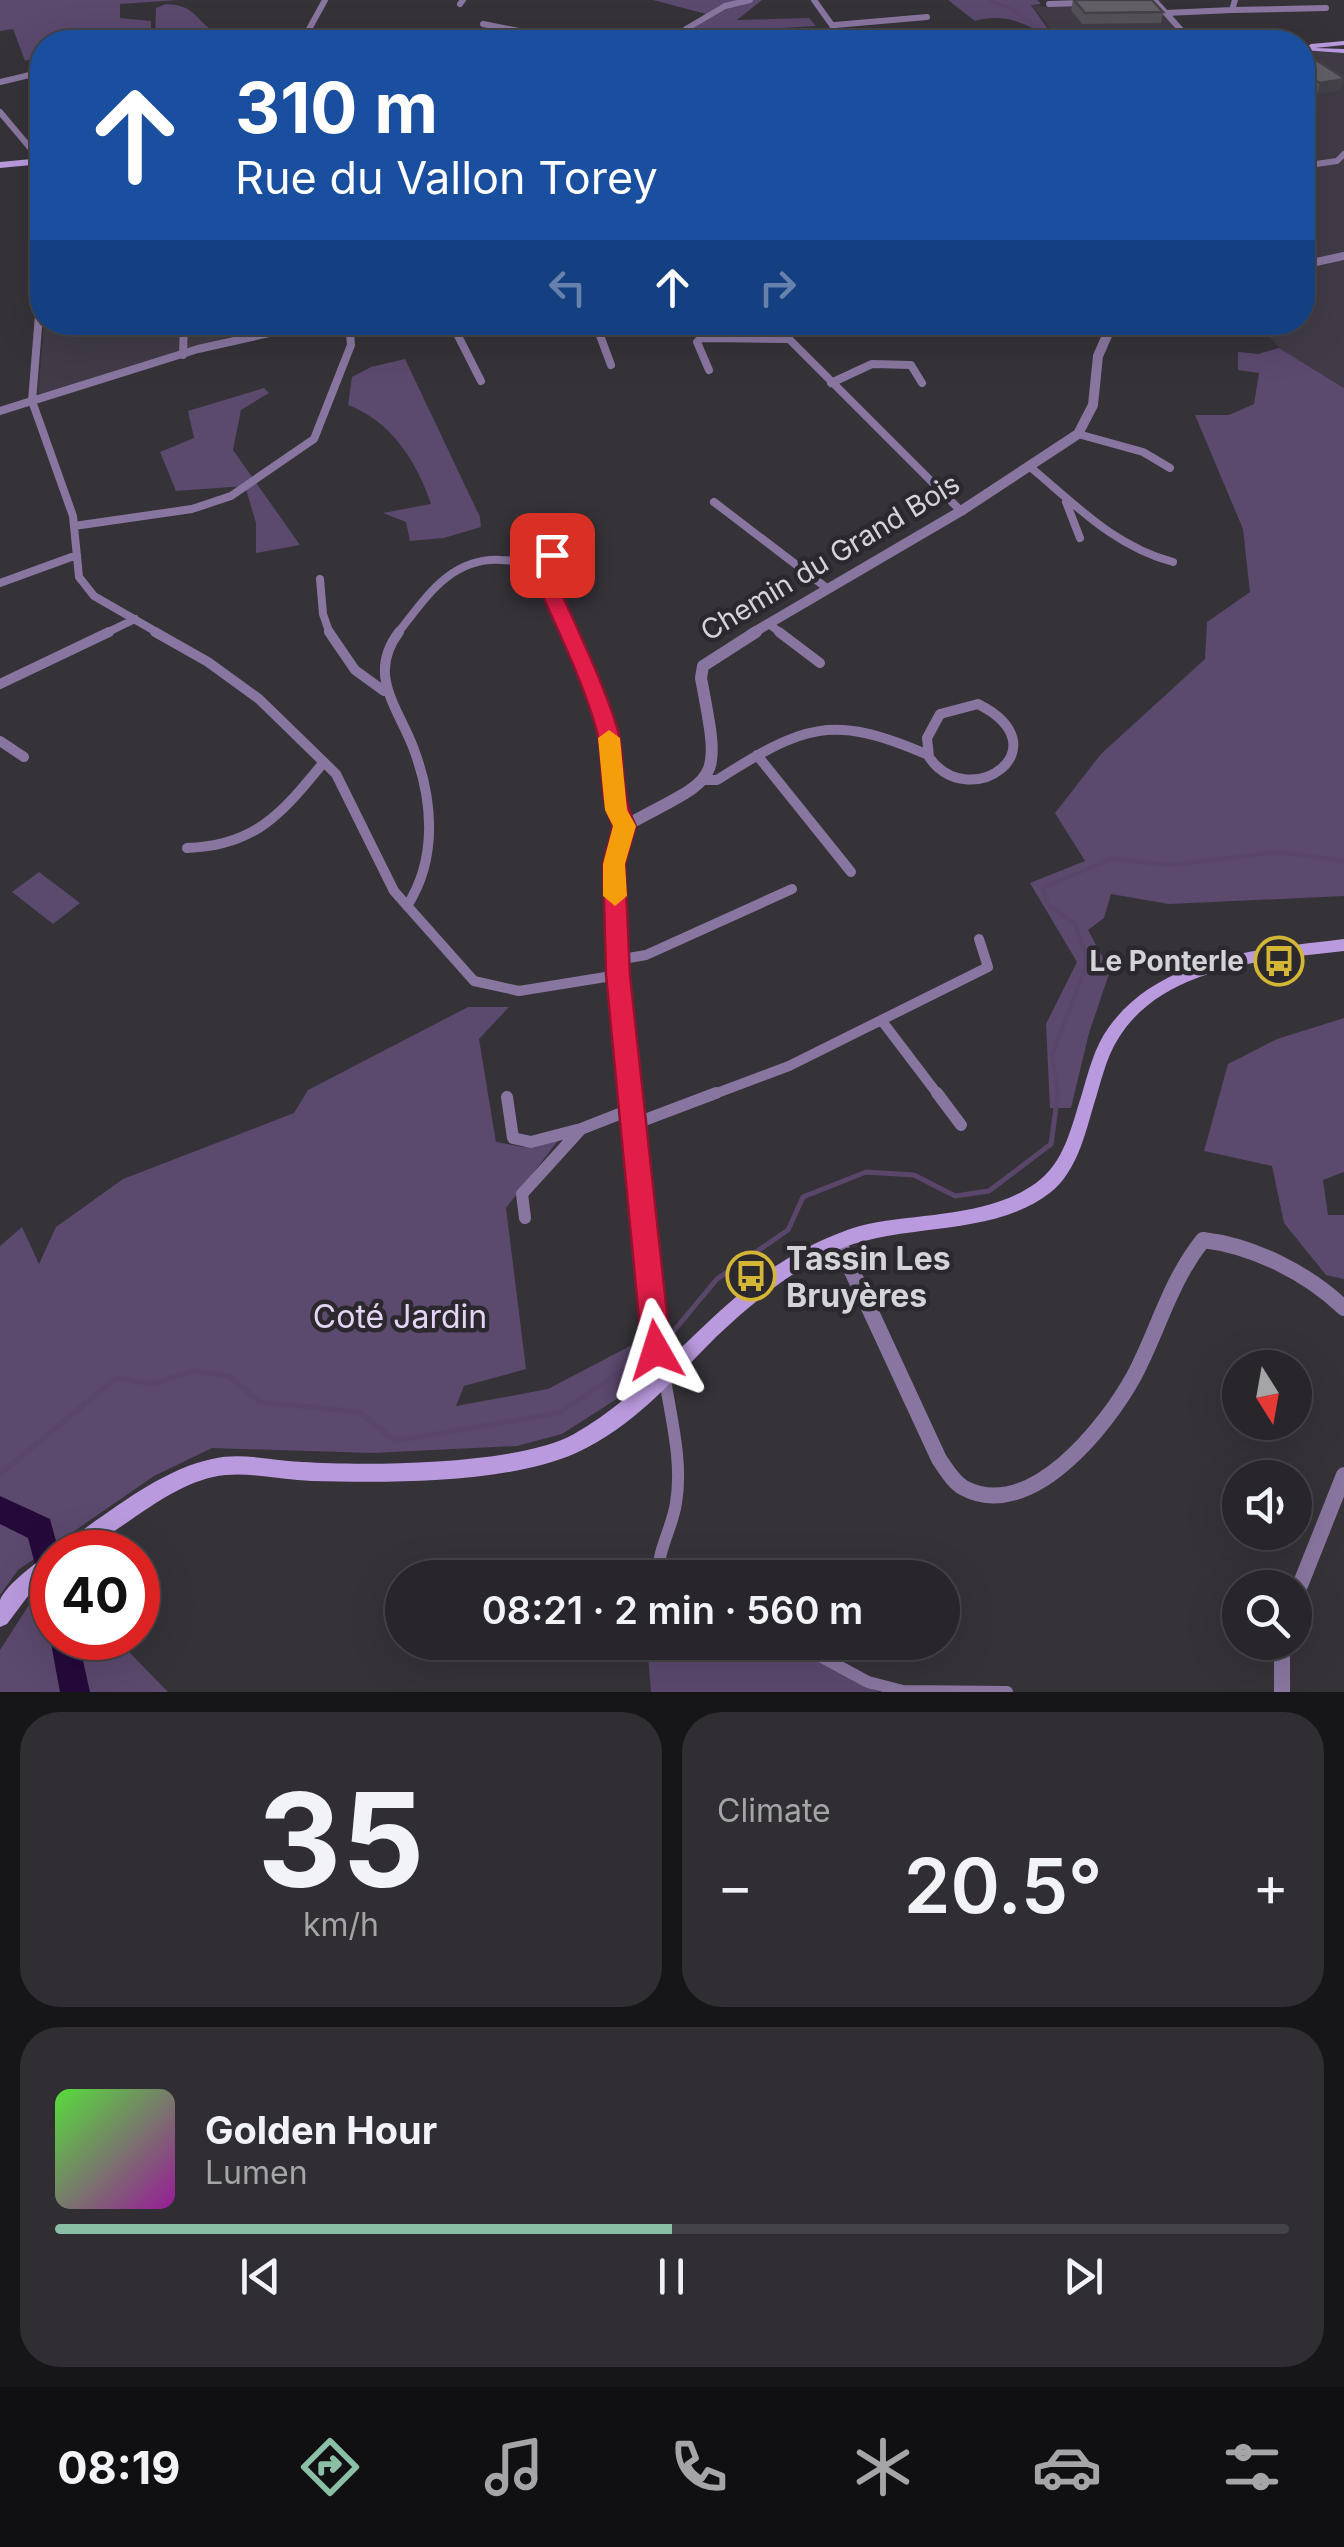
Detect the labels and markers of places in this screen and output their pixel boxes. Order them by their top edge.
pin [510,513,595,598]
bus stop icon: Le Ponterle [1253,935,1305,987]
place label: Le Ponterle [1090,944,1244,978]
place label: Tassin Les Bruyères [786,1239,951,1315]
bus stop icon: Tassin Les Bruyères [725,1250,777,1302]

